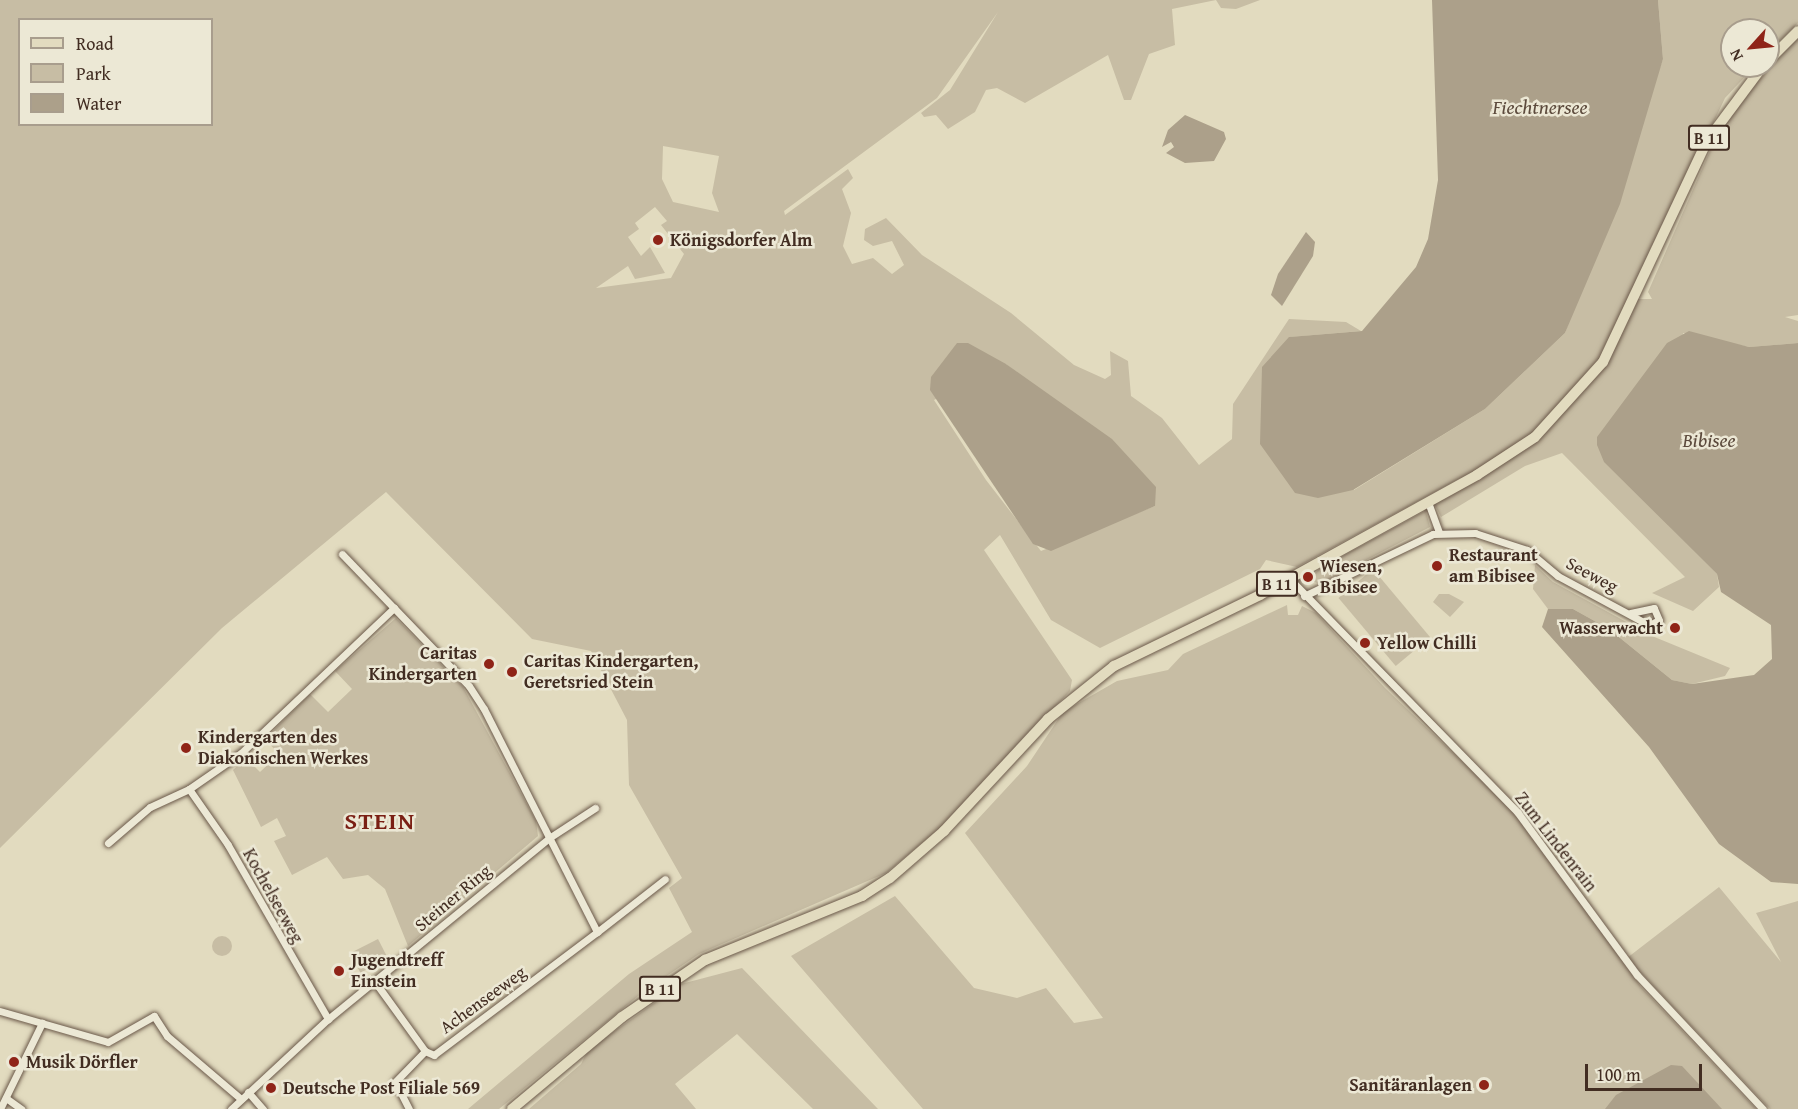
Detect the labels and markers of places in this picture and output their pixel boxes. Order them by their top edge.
place label: Königsdorfer Alm [670,229,812,251]
marker: Königsdorfer Alm [651,233,665,247]
place label: Restaurant am Bibisee [1449,545,1538,588]
place label: Wiesen, Bibisee [1320,556,1382,598]
marker: Restaurant am Bibisee [1430,559,1444,573]
marker: Wiesen, Bibisee [1301,570,1315,584]
place label: Wasserwacht [1559,617,1663,639]
marker: Wasserwacht [1668,621,1682,635]
place label: Yellow Chilli [1377,632,1476,654]
marker: Yellow Chilli [1358,636,1372,650]
place label: Caritas Kindergarten [369,643,477,686]
place label: Caritas Kindergarten, Geretsried Stein [524,651,698,694]
marker: Caritas Kindergarten [482,657,496,671]
marker: Caritas Kindergarten, Geretsried Stein [505,665,519,679]
place label: Kindergarten des Diakonischen Werkes [198,727,368,770]
marker: Kindergarten des Diakonischen Werkes [179,741,193,755]
place label: Jugendtreff Einstein [351,950,443,992]
marker: Jugendtreff Einstein [332,964,346,978]
place label: Musik Dörfler [26,1051,138,1073]
marker: Musik Dörfler [7,1055,21,1069]
place label: Sanitäranlagen [1349,1074,1472,1096]
place label: Deutsche Post Filiale 569 [283,1077,480,1099]
marker: Sanitäranlagen [1477,1078,1491,1092]
marker: Deutsche Post Filiale 569 [264,1081,278,1095]

